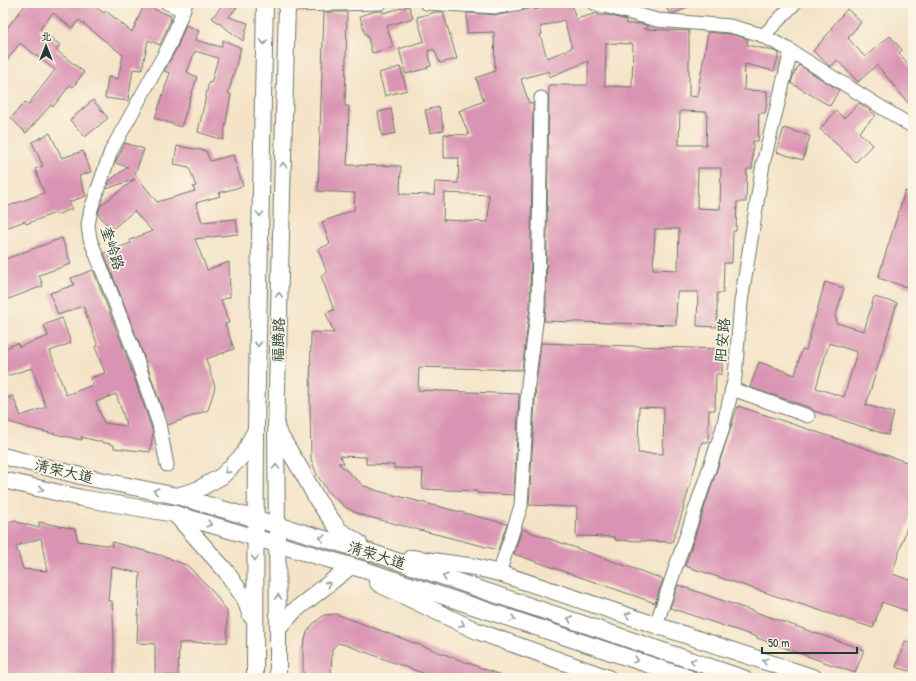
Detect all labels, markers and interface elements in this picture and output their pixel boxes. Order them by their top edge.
north arrow [26,26,66,66]
text: 北 [41,29,52,43]
one-way arrow [260,39,268,45]
one-way arrow [278,162,287,168]
one-way arrow [256,211,264,217]
street label: 奎岭路 [96,223,130,273]
one-way arrow [275,292,283,298]
street label: 福腾路 [267,317,289,363]
street label: 阳安路 [710,317,734,363]
one-way arrow [253,341,262,347]
street label: 清荣大道 [32,454,96,488]
one-way arrow [272,464,280,470]
one-way arrow [224,466,232,474]
one-way arrow [38,484,44,492]
one-way arrow [153,488,159,496]
one-way arrow [205,519,212,528]
one-way arrow [318,534,325,543]
street label: 清荣大道 [345,536,409,574]
one-way arrow [251,555,259,561]
one-way arrow [442,573,449,582]
one-way arrow [323,582,330,589]
one-way arrow [274,594,282,600]
one-way arrow [625,612,632,620]
one-way arrow [510,614,517,622]
one-way arrow [566,616,573,624]
one-way arrow [457,619,465,627]
scale bar [762,629,857,655]
text: 50 m [768,634,789,651]
one-way arrow [633,656,640,664]
one-way arrow [689,657,696,666]
one-way arrow [761,657,768,666]

